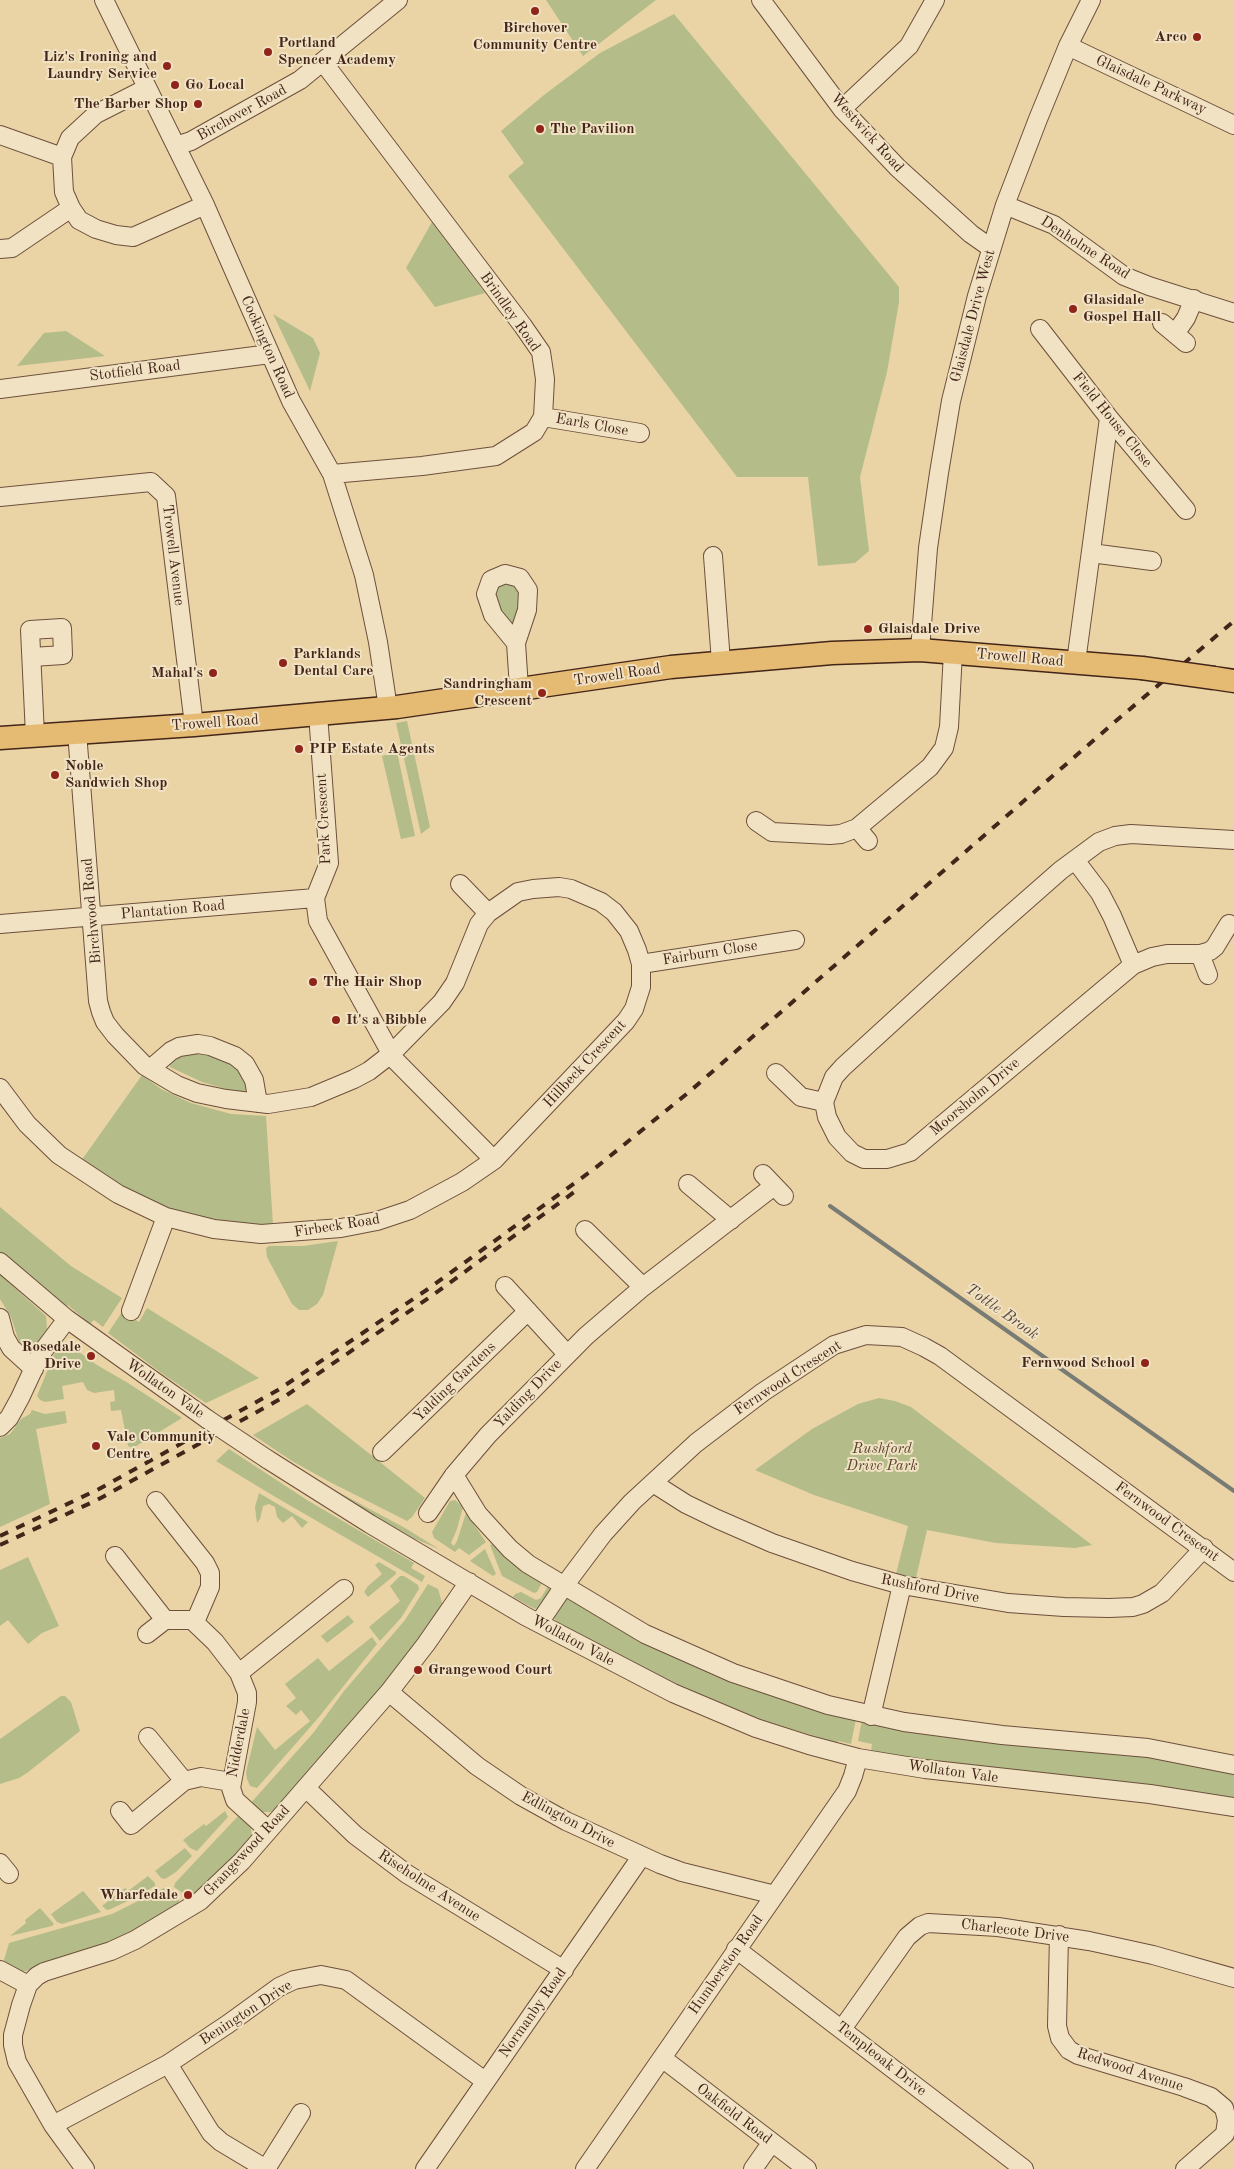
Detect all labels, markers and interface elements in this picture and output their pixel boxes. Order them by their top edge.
marker: Birchover Community Centre [529,5,541,17]
place label: Birchover Community Centre [473,19,597,54]
place label: Arco [1155,28,1187,46]
marker: Arco [1191,31,1203,43]
place label: Portland Spencer Academy [278,34,396,69]
marker: Portland Spencer Academy [262,46,274,58]
place label: Liz's Ironing and Laundry Service [43,48,157,83]
street label: Glaisdale Parkway [1093,51,1209,119]
marker: Liz's Ironing and Laundry Service [161,60,173,72]
place label: Go Local [185,76,244,94]
marker: Go Local [169,79,181,91]
street label: Birchover Road [194,81,290,145]
street label: Westwick Road [827,89,907,177]
place label: The Barber Shop [74,95,188,113]
marker: The Barber Shop [192,98,204,110]
place label: The Pavilion [550,120,635,138]
marker: The Pavilion [534,123,546,135]
street label: Denholme Road [1037,212,1133,284]
street label: Glaisdale Drive West [947,248,999,384]
street label: Brindley Road [476,269,544,355]
place label: Glasidale Gospel Hall [1083,291,1161,326]
street label: Cockington Road [236,293,298,401]
marker: Glasidale Gospel Hall [1067,303,1079,315]
street label: Stotfield Road [88,356,182,386]
street label: Field House Close [1068,369,1156,471]
street label: Earls Close [554,410,630,440]
street label: Trowell Avenue [158,503,188,607]
place label: Glaisdale Drive [878,620,980,638]
marker: Glaisdale Drive [862,623,874,635]
place label: Parklands Dental Care [293,645,373,680]
street label: Trowell Road [976,645,1064,671]
marker: Parklands Dental Care [277,657,289,669]
street label: Trowell Road [572,660,662,690]
place label: Mahal's [151,664,203,682]
marker: Mahal's [207,667,219,679]
place label: Sandringham Crescent [443,675,532,710]
marker: Sandringham Crescent [536,687,548,699]
street label: Trowell Road [171,711,259,735]
place label: PIP Estate Agents [309,740,434,758]
marker: PIP Estate Agents [293,743,305,755]
place label: Noble Sandwich Shop [65,757,167,792]
marker: Noble Sandwich Shop [49,769,61,781]
street label: Park Crescent [313,773,335,865]
street label: Birchwood Road [78,857,106,965]
street label: Plantation Road [120,896,226,924]
street label: Fairburn Close [661,937,759,969]
place label: The Hair Shop [323,973,422,991]
marker: The Hair Shop [307,976,319,988]
place label: It's a Bibble [346,1011,427,1029]
marker: It's a Bibble [330,1014,342,1026]
street label: Hillbeck Crescent [540,1016,630,1112]
street label: Moorsholm Drive [926,1054,1024,1140]
street label: Firbeck Road [293,1210,381,1242]
water label: Tottle Brook [962,1280,1042,1344]
street label: Fernwood Crescent [731,1337,845,1419]
place label: Rosedale Drive [22,1338,81,1373]
street label: Yalding Gardens [410,1338,500,1426]
marker: Rosedale Drive [85,1350,97,1362]
place label: Fernwood School [1021,1354,1135,1372]
street label: Wollaton Vale [122,1355,208,1423]
street label: Yalding Drive [490,1355,566,1433]
marker: Fernwood School [1139,1357,1151,1369]
place label: Vale Community Centre [106,1428,215,1463]
marker: Vale Community Centre [90,1440,102,1452]
park label: Rushford Drive Park [846,1440,918,1475]
street label: Fernwood Crescent [1111,1478,1223,1566]
street label: Rushford Drive [879,1571,981,1607]
street label: Wollaton Vale [528,1612,618,1670]
place label: Grangewood Court [428,1661,553,1679]
marker: Grangewood Court [412,1664,424,1676]
street label: Nidderdale [223,1707,255,1779]
street label: Wollaton Vale [907,1757,999,1787]
street label: Edlington Drive [518,1788,618,1852]
street label: Grangewood Road [200,1801,294,1901]
street label: Riseholme Avenue [374,1846,484,1926]
place label: Wharfedale [100,1886,178,1904]
marker: Wharfedale [182,1889,194,1901]
street label: Humberston Road [685,1912,767,2018]
street label: Charlecote Drive [960,1915,1070,1947]
street label: Normanby Road [495,1965,571,2061]
street label: Benington Drive [196,1976,296,2050]
street label: Templeoak Drive [832,2018,930,2100]
street label: Redwood Avenue [1074,2044,1186,2096]
street label: Oakfield Road [693,2080,775,2148]

